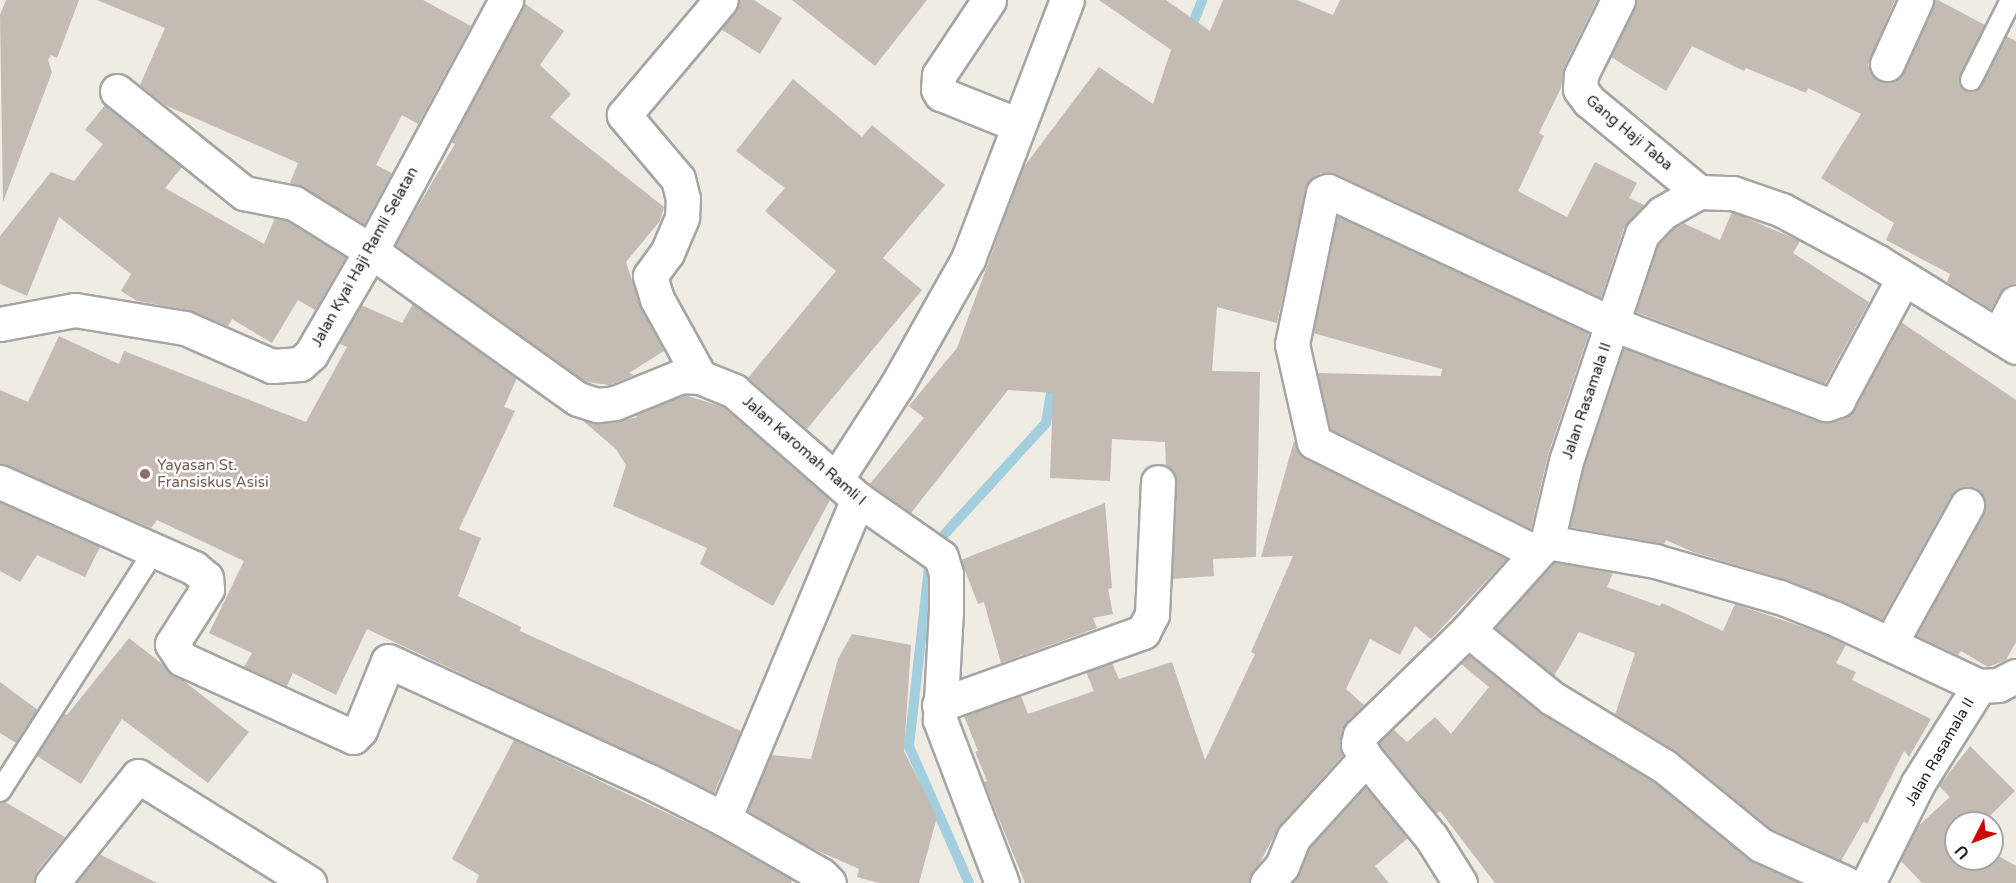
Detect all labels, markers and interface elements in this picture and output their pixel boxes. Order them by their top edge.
street label: Gang Haji Taba [1582,91,1676,175]
street label: Jalan Kyai Haji Ramli Selatan [308,164,422,350]
street label: Jalan Rasamala II [1559,340,1615,462]
street label: Jalan Karomah Ramli I [739,393,869,509]
place label: Yayasan St. Fransiskus Asisi [157,456,269,491]
marker: Yayasan St. Fransiskus Asisi [138,467,152,481]
street label: Jalan Rasamala II [1902,695,1978,809]
north arrow [1944,811,2004,871]
text: U [1951,841,1974,863]

